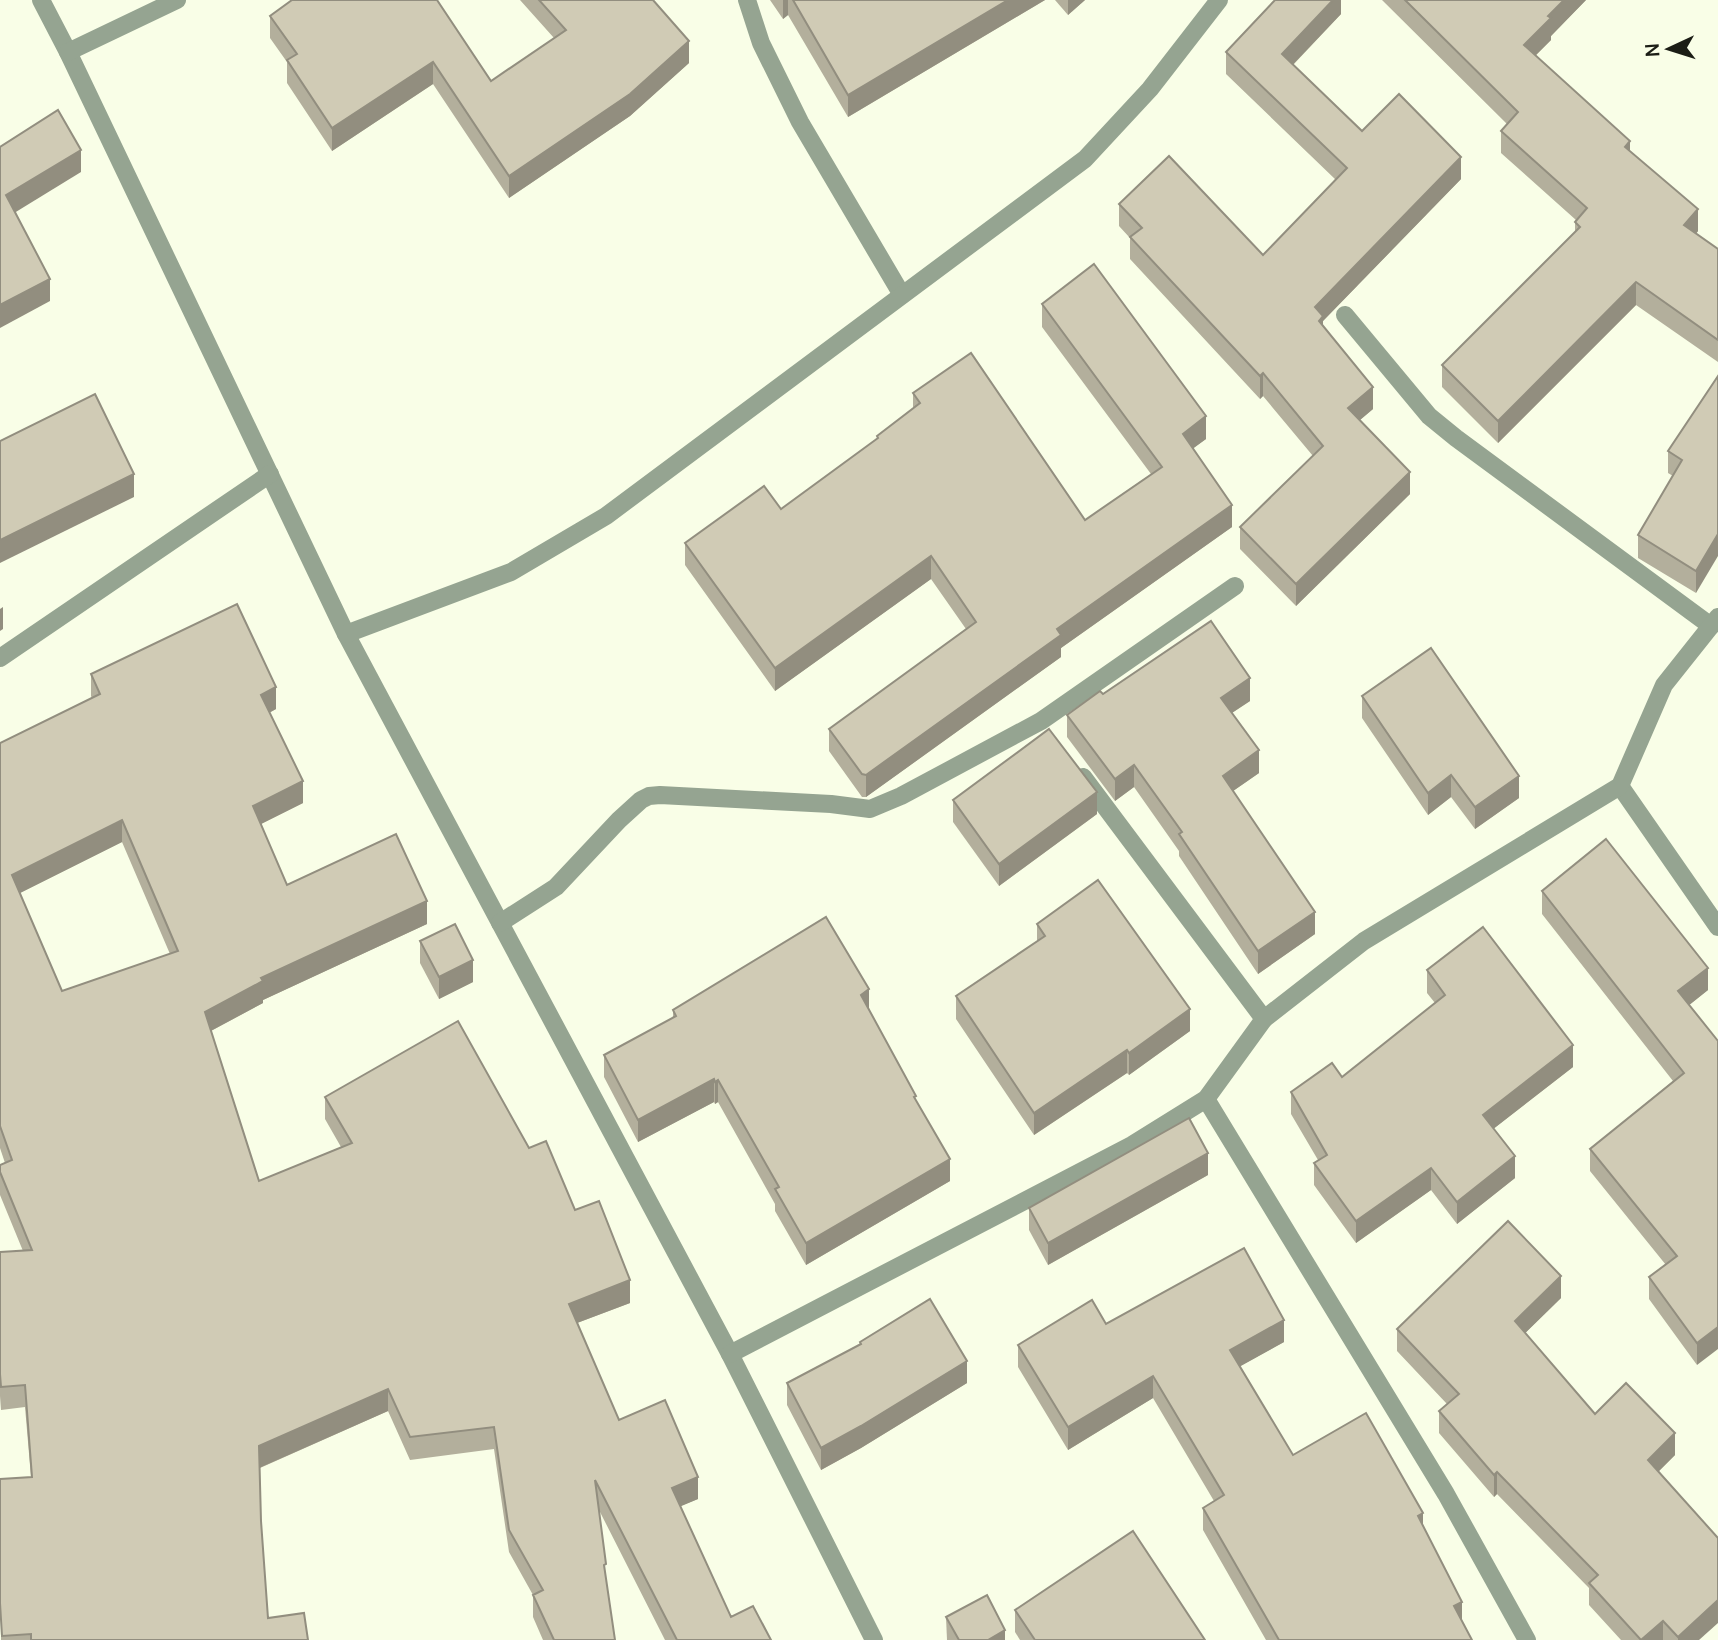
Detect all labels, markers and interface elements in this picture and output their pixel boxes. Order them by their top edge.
north arrow [1634,14,1704,84]
text: N [1639,42,1665,58]

